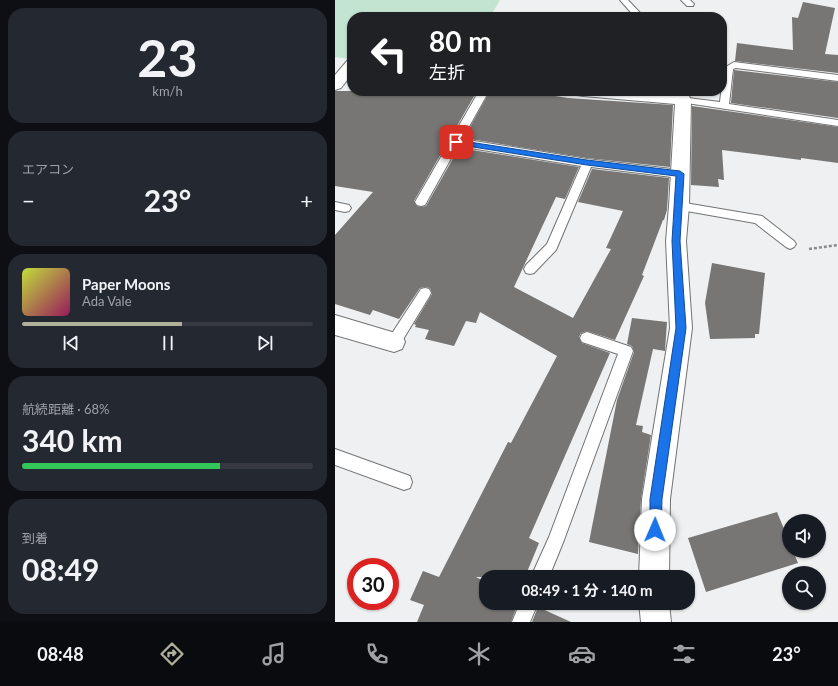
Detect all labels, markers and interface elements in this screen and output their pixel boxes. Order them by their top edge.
text: 80 m [429,24,492,58]
text: 23 [137,26,198,88]
icon: left [363,28,415,80]
text: 左折 [429,61,465,83]
text: km/h [152,83,183,99]
pin [439,125,473,159]
icon: arrive [445,131,467,153]
text: エアコン [22,161,74,177]
text: 23° [144,182,191,218]
text: − [22,187,35,214]
text: + [300,187,313,214]
text: Paper Moons [82,275,170,293]
text: Ada Vale [82,293,132,309]
icon: previous [60,332,82,354]
icon: pause [157,332,179,354]
icon: next [254,332,276,354]
text: 航続距離 · 68% [22,401,110,417]
text: 340 km [22,422,123,458]
position arrow [634,509,676,551]
map controls [782,514,826,610]
button: sound [782,514,826,558]
text: 到着 [22,530,48,546]
text: 08:49 [22,551,99,587]
speed limit sign: 30 [347,558,399,610]
button: search [782,566,826,610]
text: 08:49 · 1 分 · 140 m [521,581,653,599]
icon: directions [158,640,186,668]
icon: music [260,640,288,668]
icon: phone [363,640,391,668]
icon: climate [465,640,493,668]
icon: car [568,640,596,668]
icon: filters [670,640,698,668]
text: 08:48 [37,643,84,665]
text: 23° [772,643,801,665]

